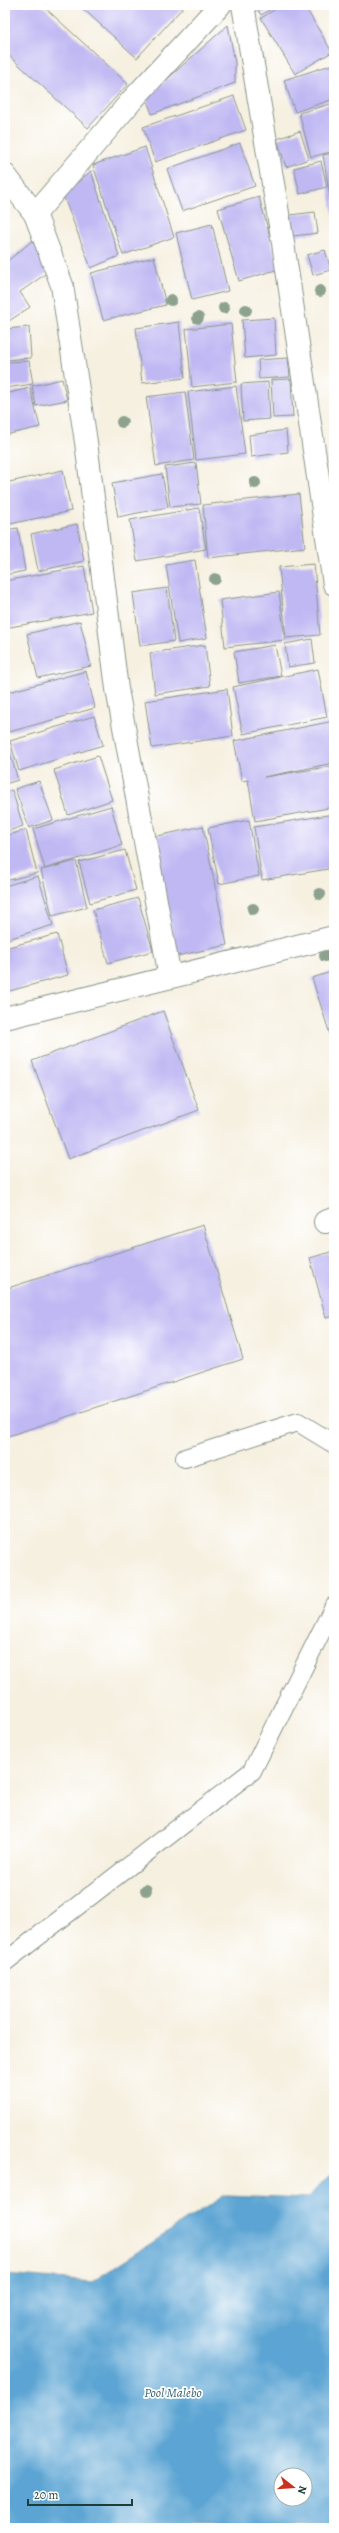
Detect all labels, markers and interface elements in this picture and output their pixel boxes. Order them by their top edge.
water label: Pool Malebo [144,2384,202,2401]
north arrow [273,2467,313,2507]
scale bar [28,2481,132,2507]
text: N [294,2484,310,2496]
text: 20 m [34,2487,58,2503]

